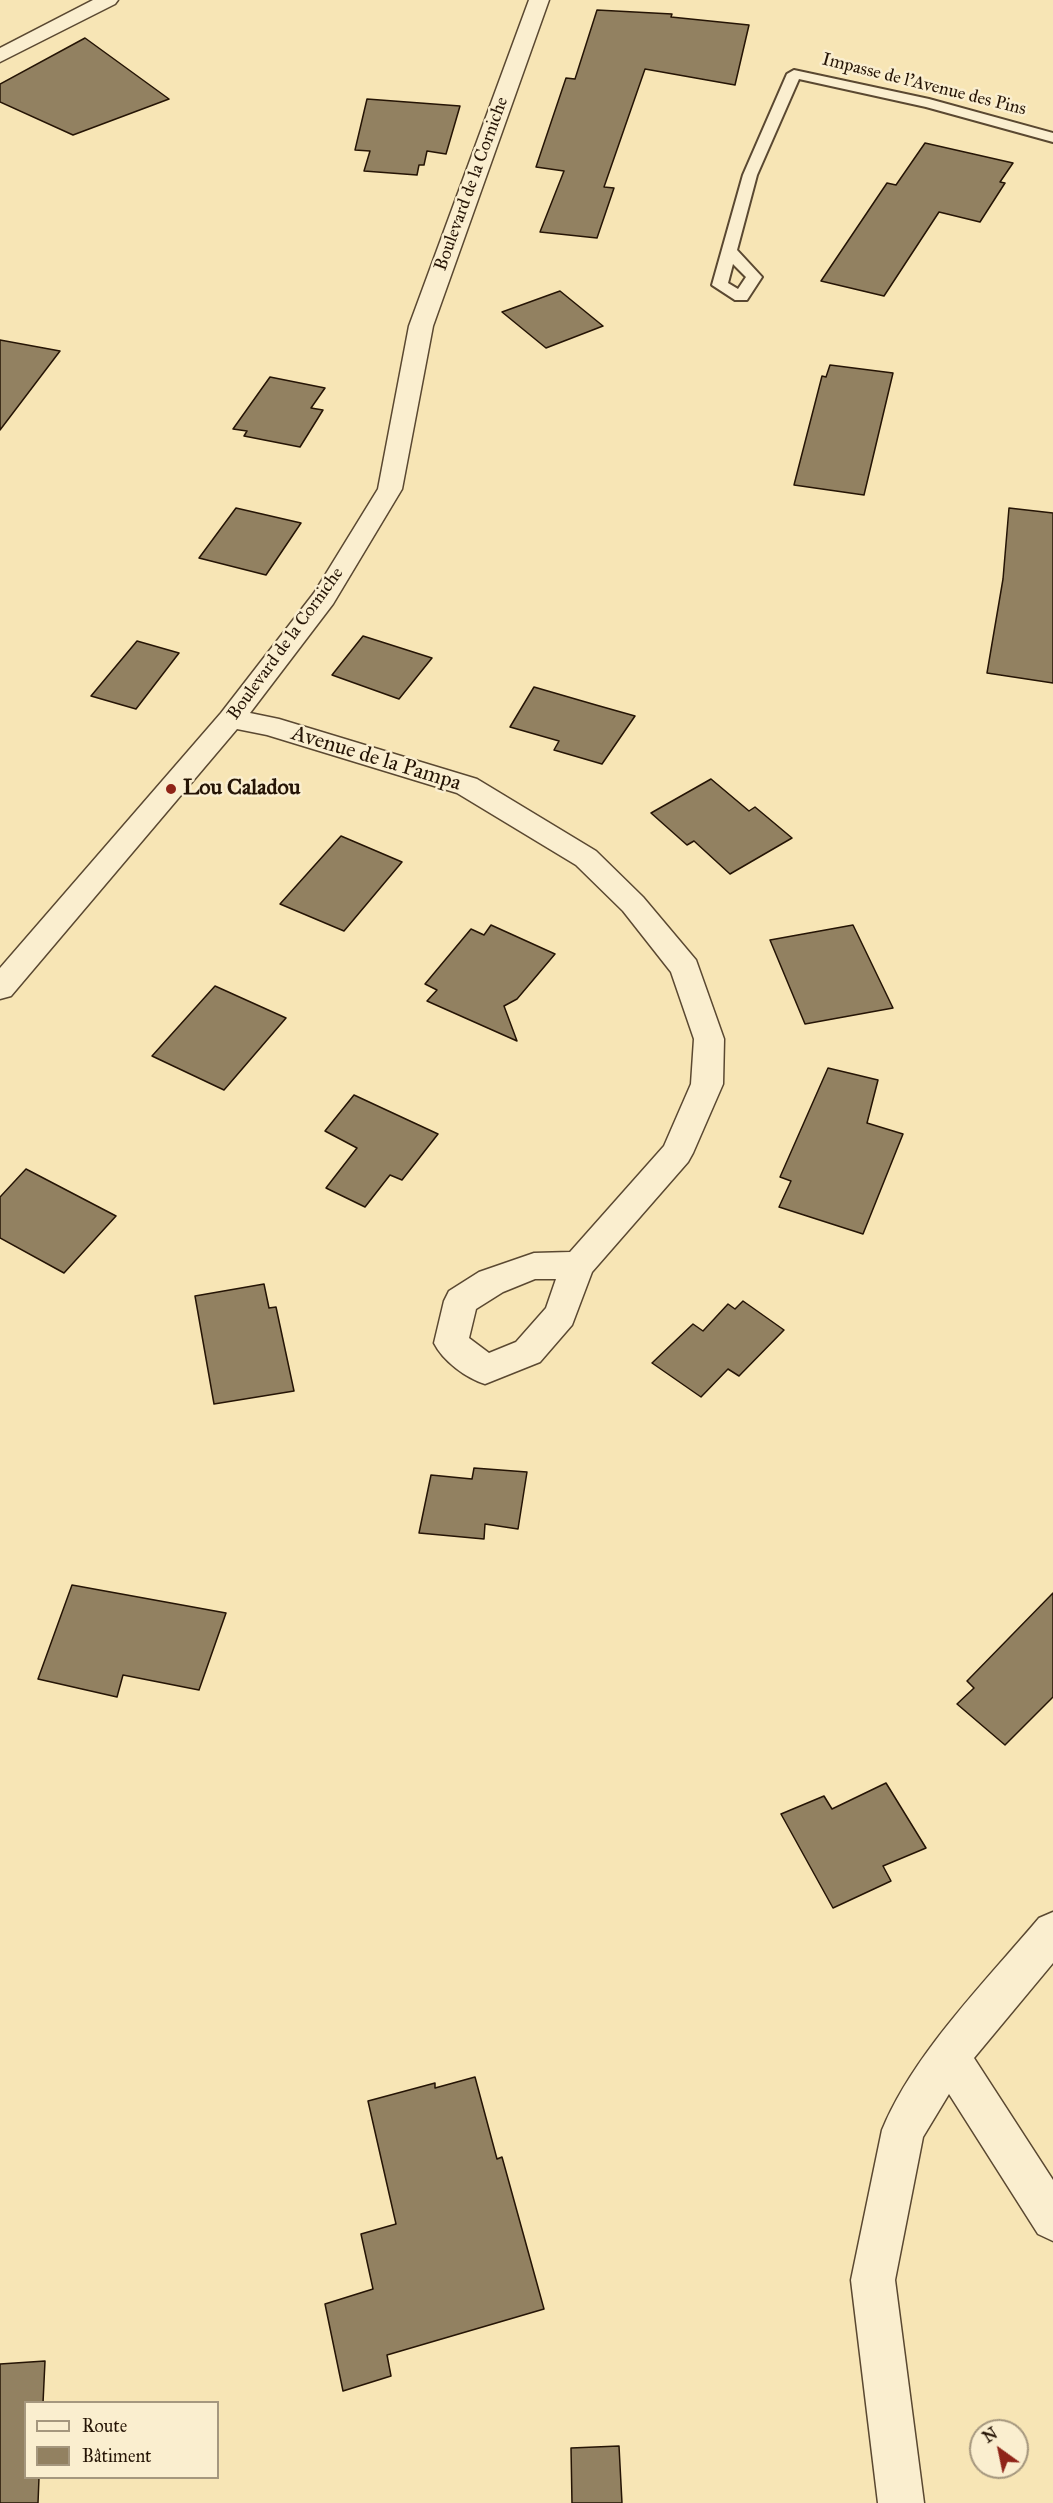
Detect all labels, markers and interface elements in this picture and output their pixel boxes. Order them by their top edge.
street label: Impasse de l'Avenue des Pins [820,49,1028,121]
street label: Boulevard de la Corniche [431,94,513,274]
street label: Boulevard de la Corniche [223,564,349,724]
street label: Avenue de la Pampa [288,721,464,797]
place label: Lou Caladou [183,776,301,802]
marker: Lou Caladou [164,782,178,796]
legend [24,2401,219,2479]
text: Route [82,2415,127,2437]
north arrow [969,2419,1029,2479]
text: N [979,2424,1001,2447]
text: Bâtiment [82,2445,151,2467]

